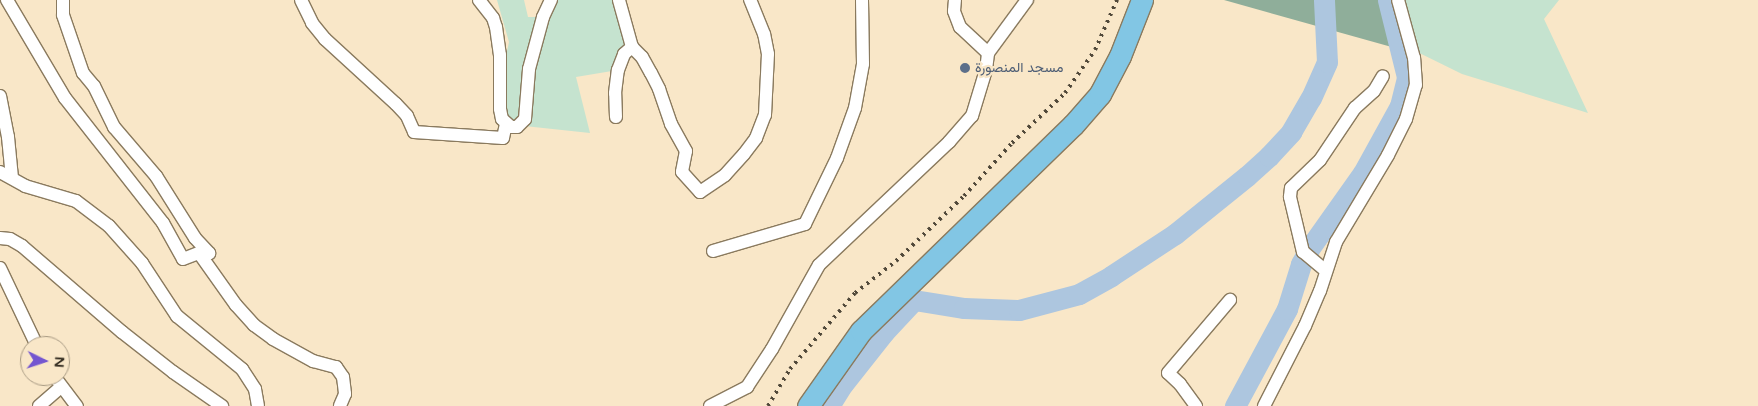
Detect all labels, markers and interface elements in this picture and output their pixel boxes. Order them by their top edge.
place label: مسجد المنصورة [975,60,1063,76]
marker: مسجد المنصورة [959,62,971,74]
north arrow [20,336,70,386]
text: N [51,356,68,368]

